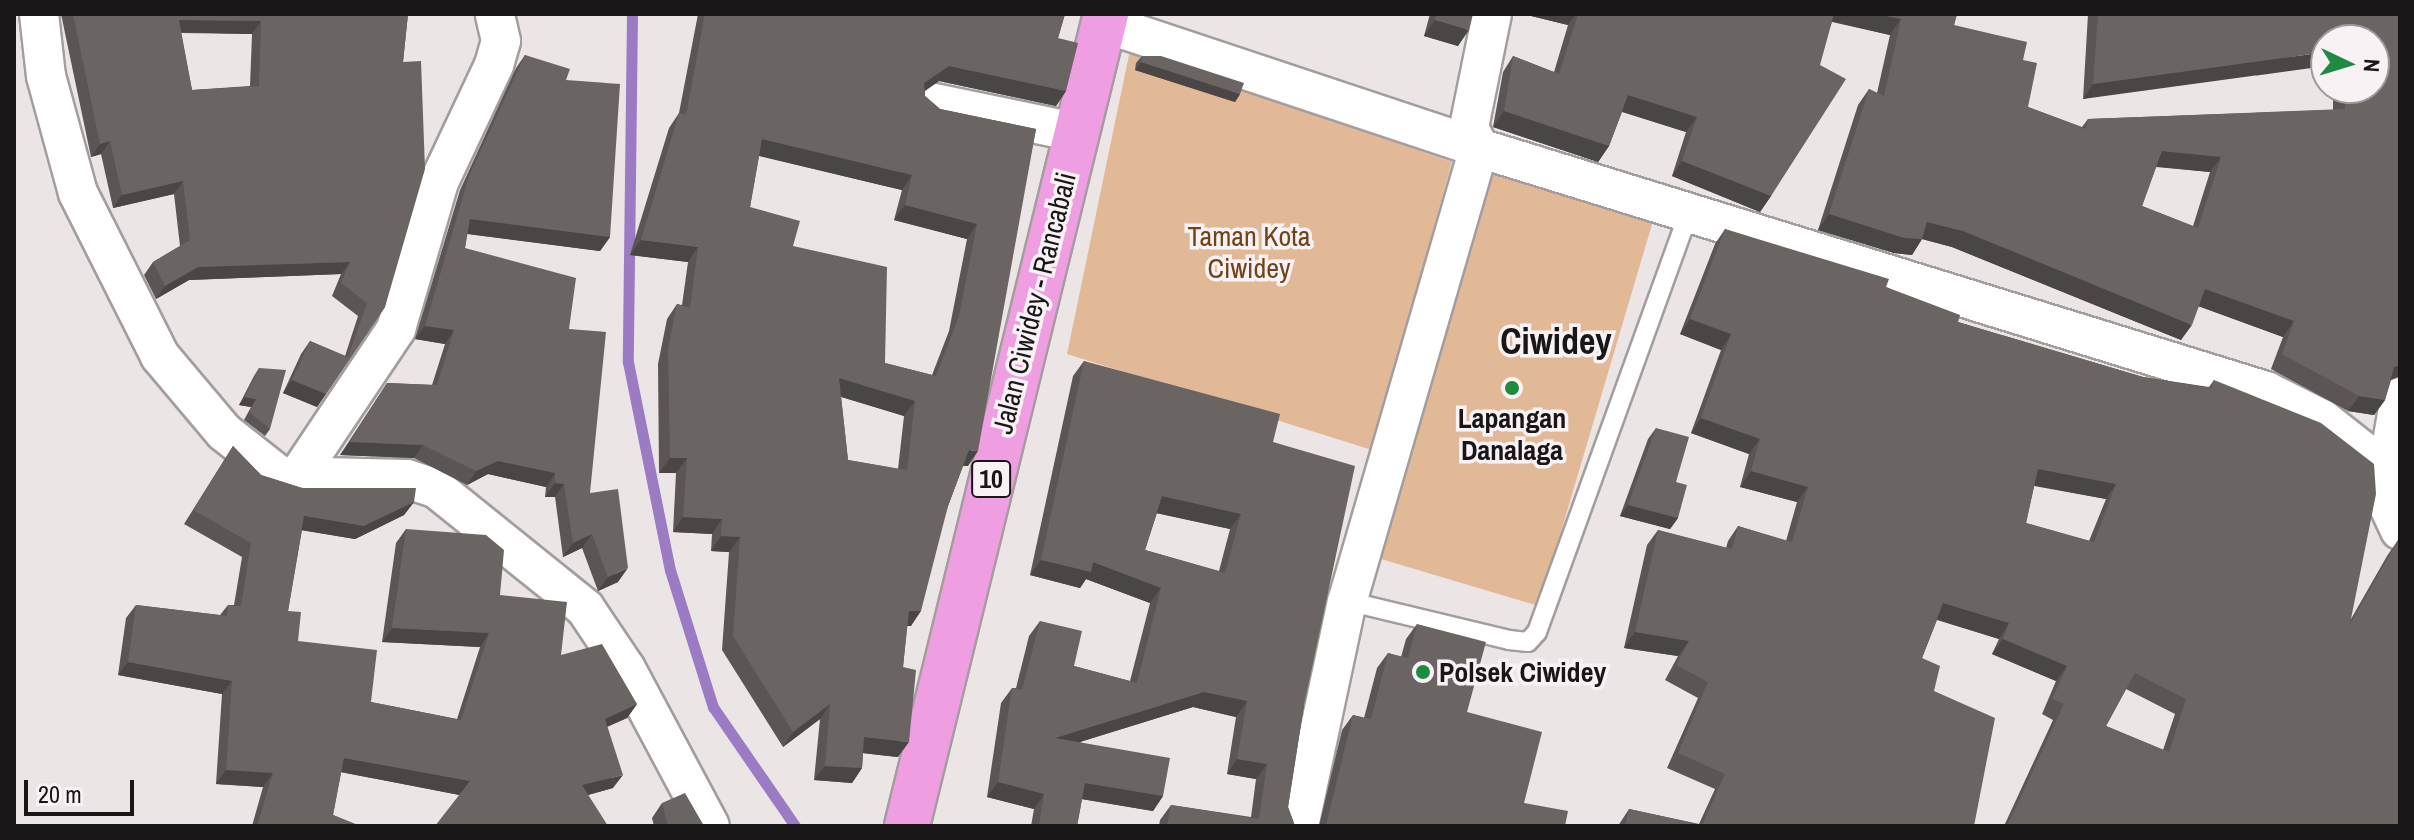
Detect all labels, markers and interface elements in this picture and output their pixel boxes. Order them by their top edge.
north arrow [2310,24,2390,104]
text: N [2357,58,2387,73]
street label: Jalan Ciwidey - Rancabali [985,169,1083,437]
park label: Taman Kota Ciwidey [1188,219,1310,285]
district label: Ciwidey [1500,320,1612,364]
marker: Lapangan Danalaga [1503,379,1521,397]
place label: Lapangan Danalaga [1458,401,1566,467]
road number: 10 [971,457,1011,501]
place label: Polsek Ciwidey [1439,655,1606,689]
marker: Polsek Ciwidey [1414,663,1432,681]
scale bar [28,764,138,814]
text: 20 m [38,778,82,810]

